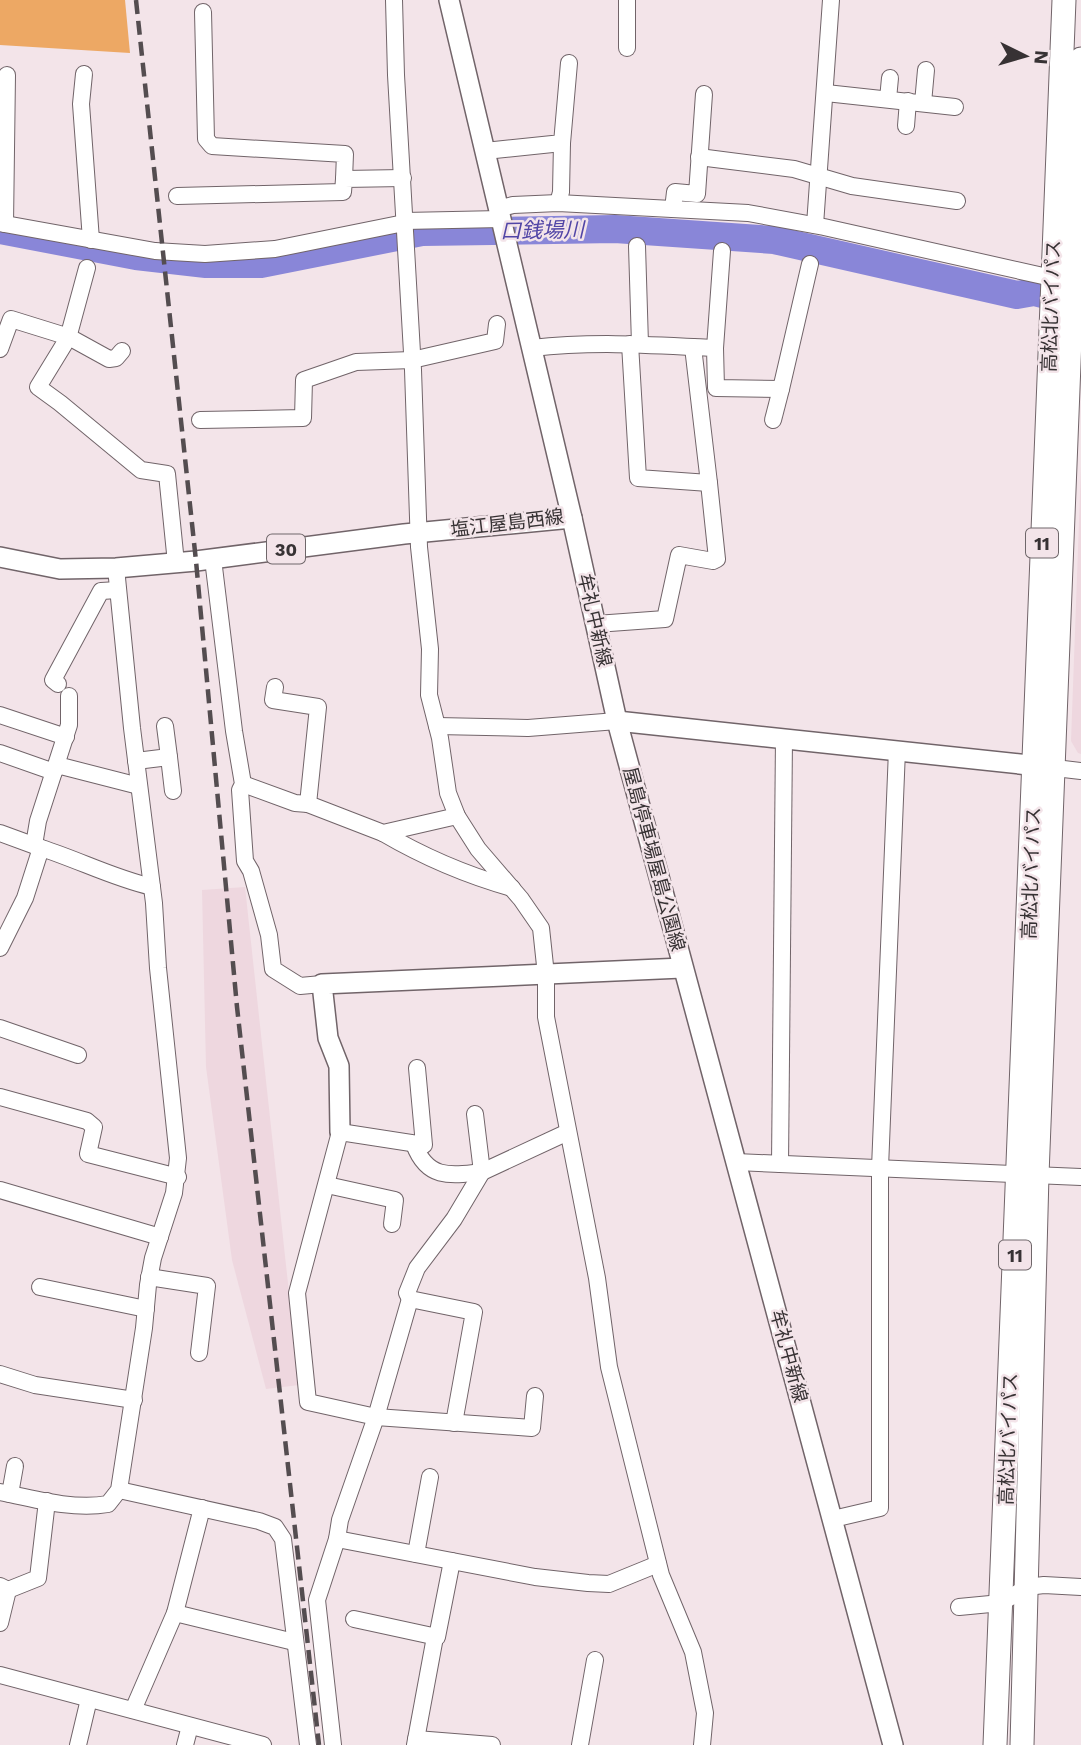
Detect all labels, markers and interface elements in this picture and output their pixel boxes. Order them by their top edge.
north arrow [990,21,1060,91]
text: N [1029,49,1054,65]
water label: 口銭場川 [500,217,586,243]
street label: 高松北バイパス [1037,239,1065,373]
street label: 塩江屋島西線 [449,505,565,541]
road number: 11 [1026,528,1058,558]
road number: 30 [267,534,305,564]
street label: 牟礼中新線 [573,571,617,669]
street label: 屋島停車場屋島公園線 [618,764,690,954]
street label: 高松北バイパス [1017,806,1045,940]
road number: 11 [999,1240,1031,1270]
street label: 牟礼中新線 [766,1307,812,1405]
street label: 高松北バイパス [994,1372,1022,1506]

